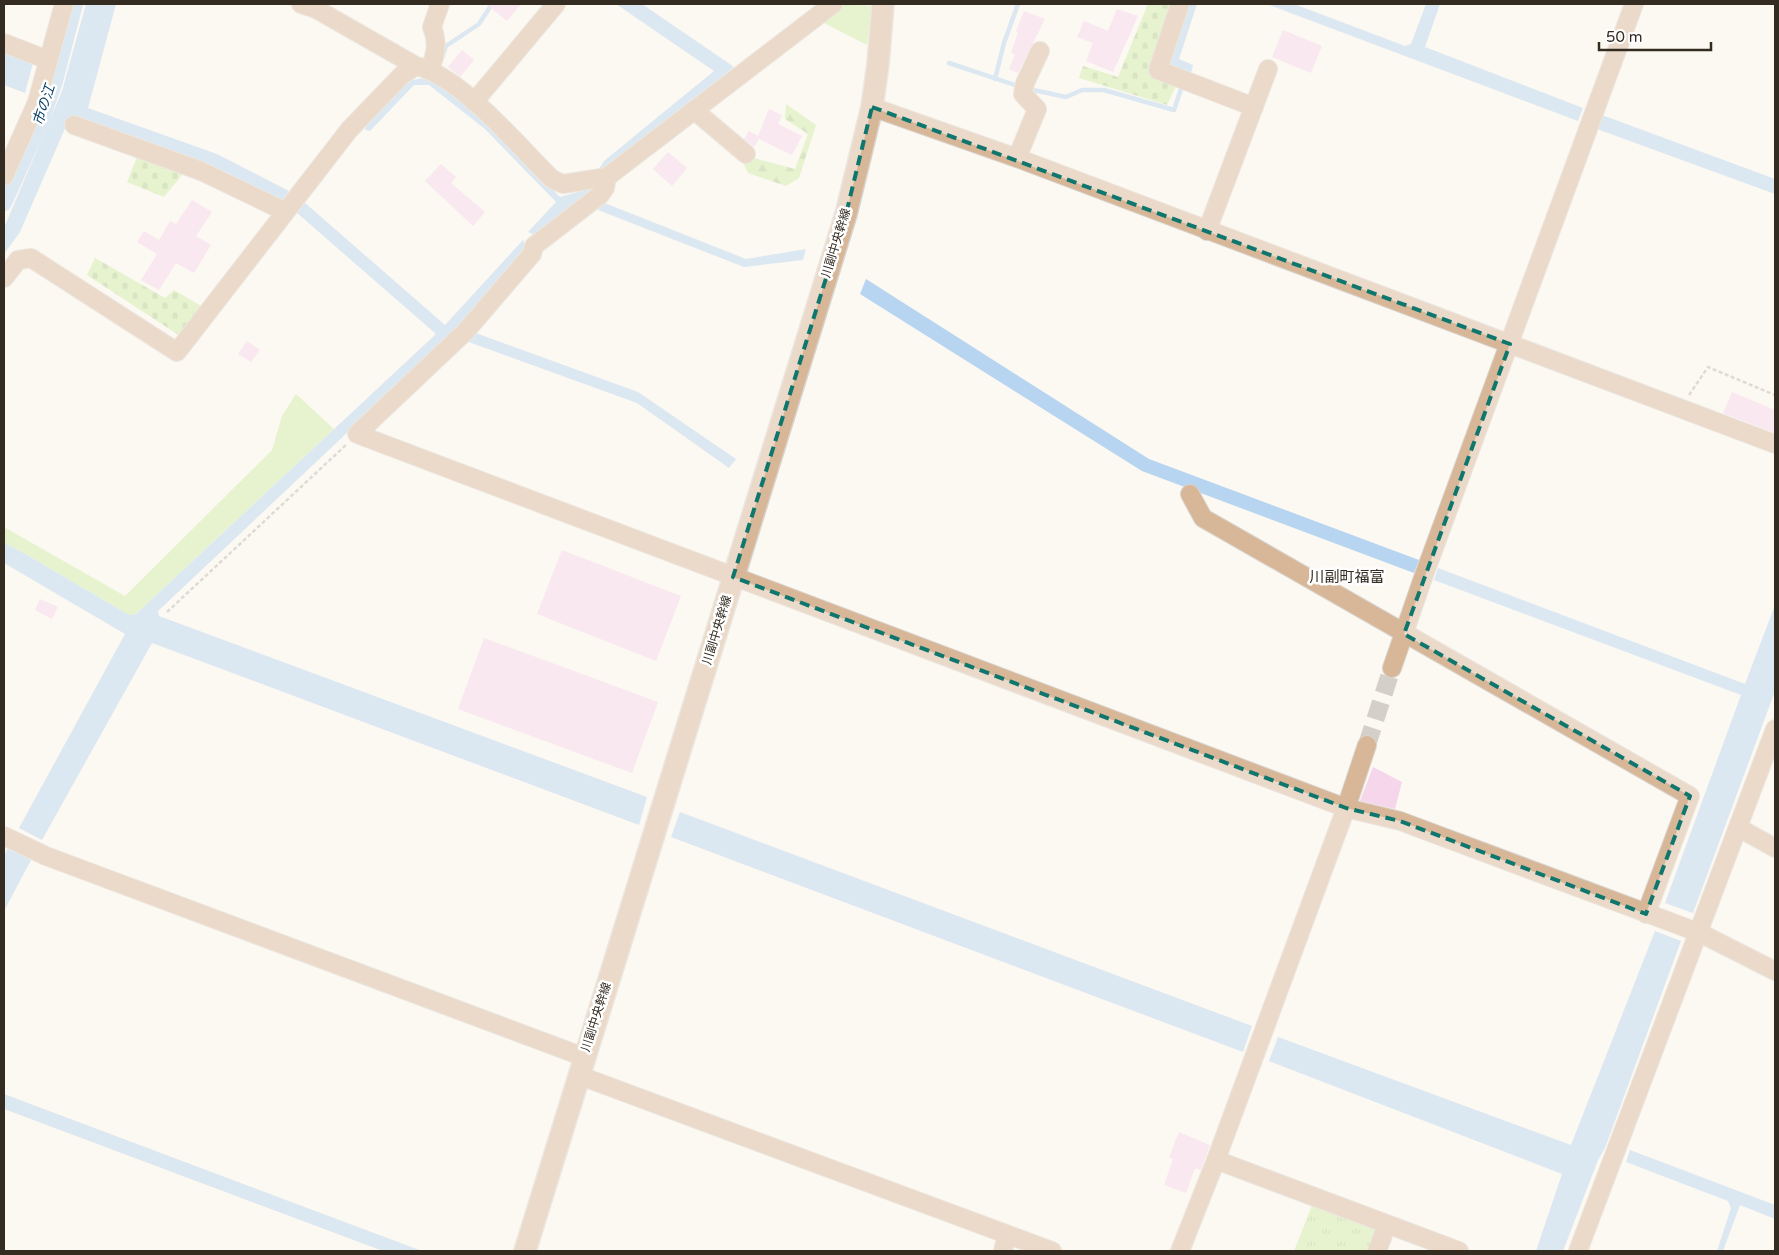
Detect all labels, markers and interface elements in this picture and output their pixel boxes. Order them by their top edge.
scale bar [1599,20,1712,52]
text: 50 m [1606,28,1643,46]
water label: 市の江 [29,80,59,128]
street label: 川副中央幹線 [819,207,853,279]
district label: 川副町福富 [1309,568,1385,586]
street label: 川副中央幹線 [700,594,734,666]
street label: 川副中央幹線 [578,981,614,1053]

